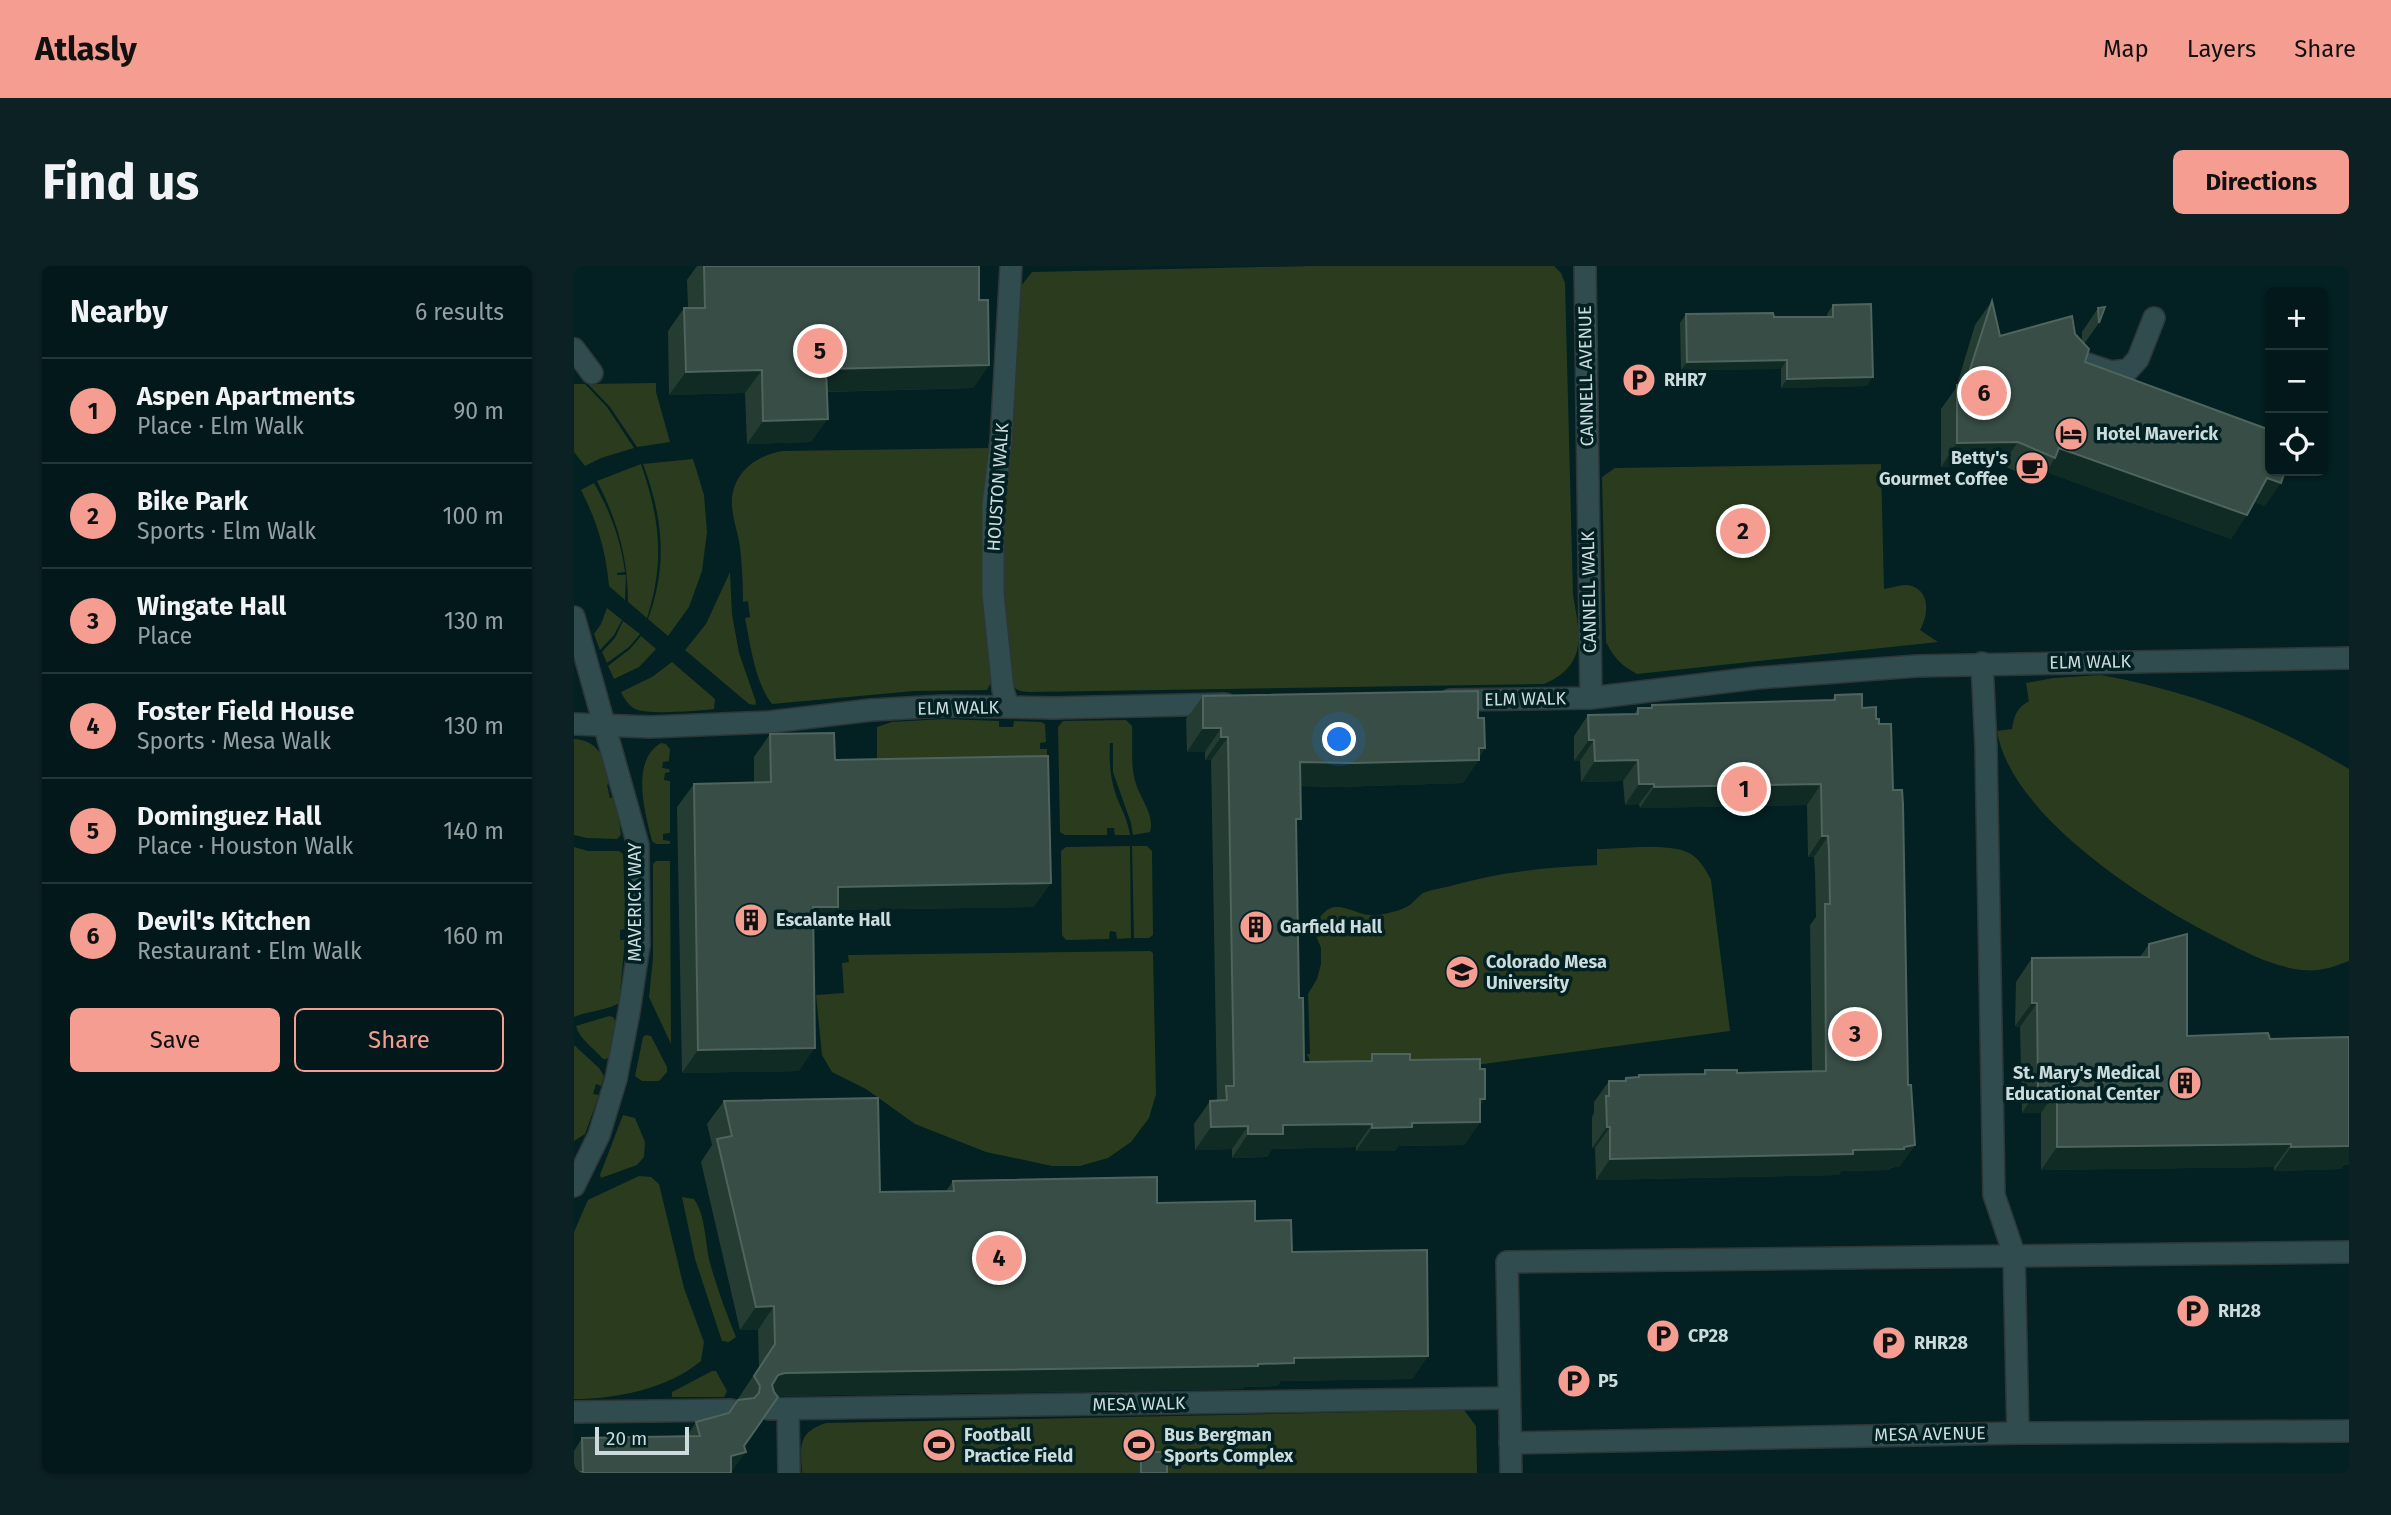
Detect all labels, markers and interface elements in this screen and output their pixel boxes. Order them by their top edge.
text: Atlasly [35,29,137,69]
text: Map [2103,35,2149,63]
text: Layers [2187,35,2256,63]
text: Share [2294,35,2356,63]
button: Directions [2173,150,2349,214]
text: Find us [42,153,199,212]
map controls [2265,287,2328,476]
button: + [2265,287,2328,350]
text: Nearby [70,294,168,330]
text: 6 results [415,298,504,326]
street label: CANNELL AVENUE [1574,305,1598,447]
pin: 5 [797,325,843,377]
button: − [2265,350,2328,413]
parking icon: RHR7 [1620,361,1658,399]
pin: 6 [1961,367,2007,419]
place label: RHR7 [1664,369,1707,391]
text: Aspen Apartments [137,381,355,412]
text: 1 [88,397,98,425]
text: 90 m [453,397,504,425]
text: Place · Elm Walk [137,412,304,440]
button: locate [2265,413,2328,476]
hotel icon: Hotel Maverick [2052,415,2090,453]
street label: HOUSTON WALK [983,422,1013,552]
place label: Hotel Maverick [2096,423,2219,445]
place label: Betty's Gourmet Coffee [1879,447,2008,490]
cafe icon: Betty's Gourmet Coffee [2013,449,2051,487]
text: Bike Park [137,486,248,517]
text: 2 [87,502,99,530]
text: 100 m [443,502,504,530]
pin: 2 [1720,505,1766,557]
text: Sports · Elm Walk [137,517,316,545]
street label: CANNELL WALK [1577,530,1601,653]
text: Wingate Hall [137,591,286,622]
text: 3 [87,607,99,635]
text: 130 m [444,607,504,635]
text: Place [137,622,192,650]
street label: ELM WALK [2049,650,2132,674]
street label: ELM WALK [1484,687,1567,711]
text: Foster Field House [137,696,354,727]
street label: ELM WALK [917,696,1000,720]
text: 4 [87,712,100,740]
text: 130 m [444,712,504,740]
your location [1322,722,1356,756]
text: Sports · Mesa Walk [137,727,331,755]
pin: 1 [1721,763,1767,815]
text: Dominguez Hall [137,801,321,832]
text: 5 [87,817,99,845]
text: 140 m [443,817,504,845]
text: Place · Houston Walk [137,832,353,860]
street label: MAVERICK WAY [624,842,646,962]
building icon: Escalante Hall [732,901,770,939]
text: Devil's Kitchen [137,906,311,937]
building icon: Garfield Hall [1237,908,1275,946]
place label: Escalante Hall [776,909,892,931]
place label: Garfield Hall [1280,916,1383,938]
text: 6 [87,922,99,950]
text: 160 m [443,922,504,950]
text: Restaurant · Elm Walk [137,937,362,965]
place label: Colorado Mesa University [1486,951,1607,994]
school or university icon: Colorado Mesa University [1443,953,1481,991]
button: Save [70,1008,280,1072]
button: Share [294,1008,504,1072]
pin: 3 [1832,1008,1878,1060]
place label: St. Mary's Medical Educational Center [2005,1062,2161,1105]
building icon: St. Mary's Medical Educational Center [2166,1064,2204,1102]
pin: 4 [976,1232,1022,1284]
parking icon: RH28 [2174,1292,2212,1330]
place label: RH28 [2218,1300,2261,1322]
parking icon: CP28 [1644,1317,1682,1355]
parking icon: RHR28 [1870,1324,1908,1362]
place label: CP28 [1688,1325,1729,1347]
place label: RHR28 [1914,1332,1968,1354]
parking icon: P5 [1555,1362,1593,1400]
place label: P5 [1598,1370,1619,1392]
street label: MESA WALK [1092,1392,1186,1416]
street label: MESA AVENUE [1874,1422,1986,1446]
scale bar [595,1424,690,1456]
place label: Football Practice Field [964,1424,1073,1467]
place label: Bus Bergman Sports Complex [1164,1424,1294,1467]
sports icon: Football Practice Field [920,1426,958,1464]
sports icon: Bus Bergman Sports Complex [1120,1426,1158,1464]
text: 20 m [606,1427,647,1450]

